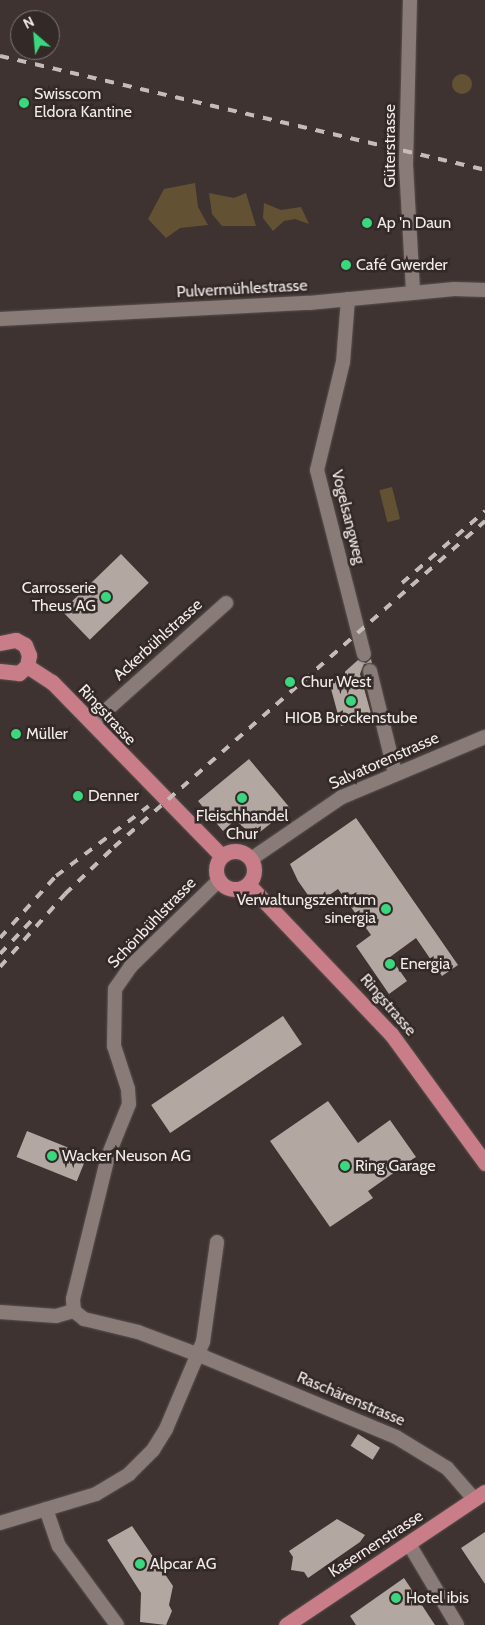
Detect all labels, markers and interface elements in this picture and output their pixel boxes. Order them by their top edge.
north arrow [10,10,60,60]
text: N [20,12,37,33]
place label: Swisscom Eldora Kantine [34,84,132,122]
marker: Swisscom Eldora Kantine [18,97,30,109]
street label: Güterstrasse [380,104,400,188]
place label: Ap 'n Daun [377,213,451,233]
marker: Ap 'n Daun [361,217,373,229]
place label: Café Gwerder [356,255,448,275]
marker: Café Gwerder [340,259,352,271]
street label: Pulvermühlestrasse [176,276,308,302]
street label: Vogelsangweg [327,468,369,566]
place label: Carrosserie Theus AG [22,578,96,616]
marker: Carrosserie Theus AG [100,591,112,603]
street label: Ackerbühlstrasse [110,595,206,685]
place label: Chur West [301,672,371,692]
marker: Chur West [283,675,297,689]
street label: Ringstrasse [74,681,140,749]
marker: HIOB Brockenstube [345,695,357,707]
place label: HIOB Brockenstube [285,708,417,728]
place label: Müller [26,724,68,744]
marker: Müller [10,728,22,740]
street label: Salvatorenstrasse [326,728,442,794]
place label: Denner [88,786,139,806]
marker: Denner [72,790,84,802]
marker: Fleischhandel Chur [236,792,248,804]
place label: Fleischhandel Chur [196,806,288,844]
street label: Schönbühlstrasse [104,874,200,972]
place label: Verwaltungszentrum sinergia [236,890,376,928]
marker: Verwaltungszentrum sinergia [380,903,392,915]
place label: Energia [400,954,450,974]
marker: Energia [384,958,396,970]
street label: Ringstrasse [356,970,420,1040]
place label: Wacker Neuson AG [62,1146,191,1166]
marker: Wacker Neuson AG [46,1150,58,1162]
place label: Ring Garage [355,1156,436,1176]
marker: Ring Garage [339,1160,351,1172]
street label: Raschärenstrasse [294,1368,408,1430]
street label: Kasernenstrasse [325,1506,427,1582]
place label: Alpcar AG [150,1554,216,1574]
marker: Alpcar AG [134,1558,146,1570]
place label: Hotel ibis [406,1588,469,1608]
marker: Hotel ibis [390,1592,402,1604]

